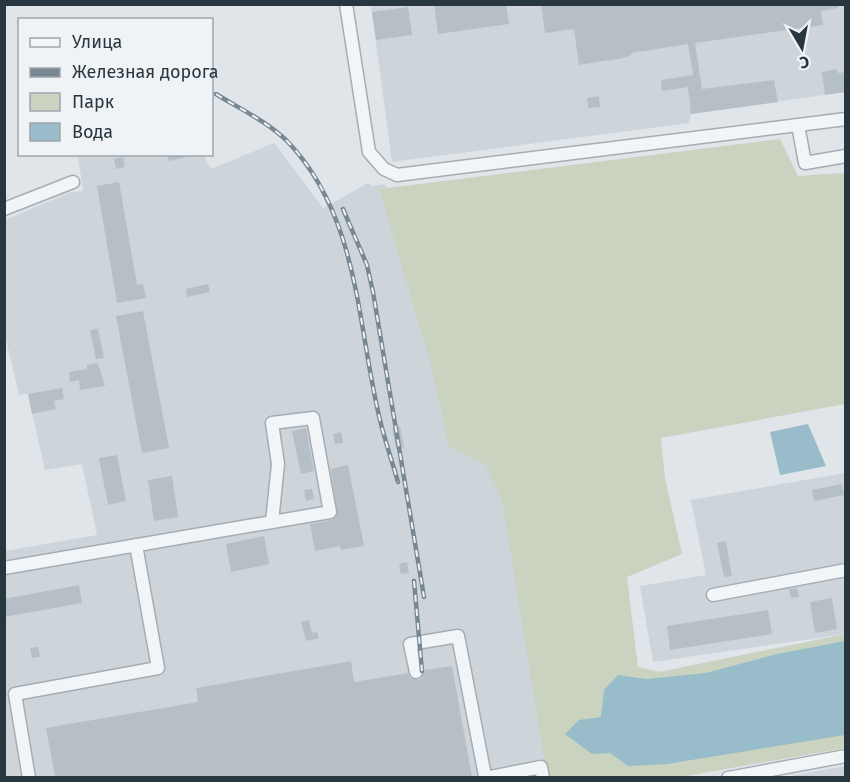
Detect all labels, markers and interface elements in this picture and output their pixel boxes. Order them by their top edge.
legend [18,18,213,156]
north arrow [772,18,832,78]
text: Улица [72,31,122,53]
text: С [798,52,811,73]
text: Железная дорога [72,61,219,83]
text: Парк [72,91,115,113]
text: Вода [72,121,113,143]

